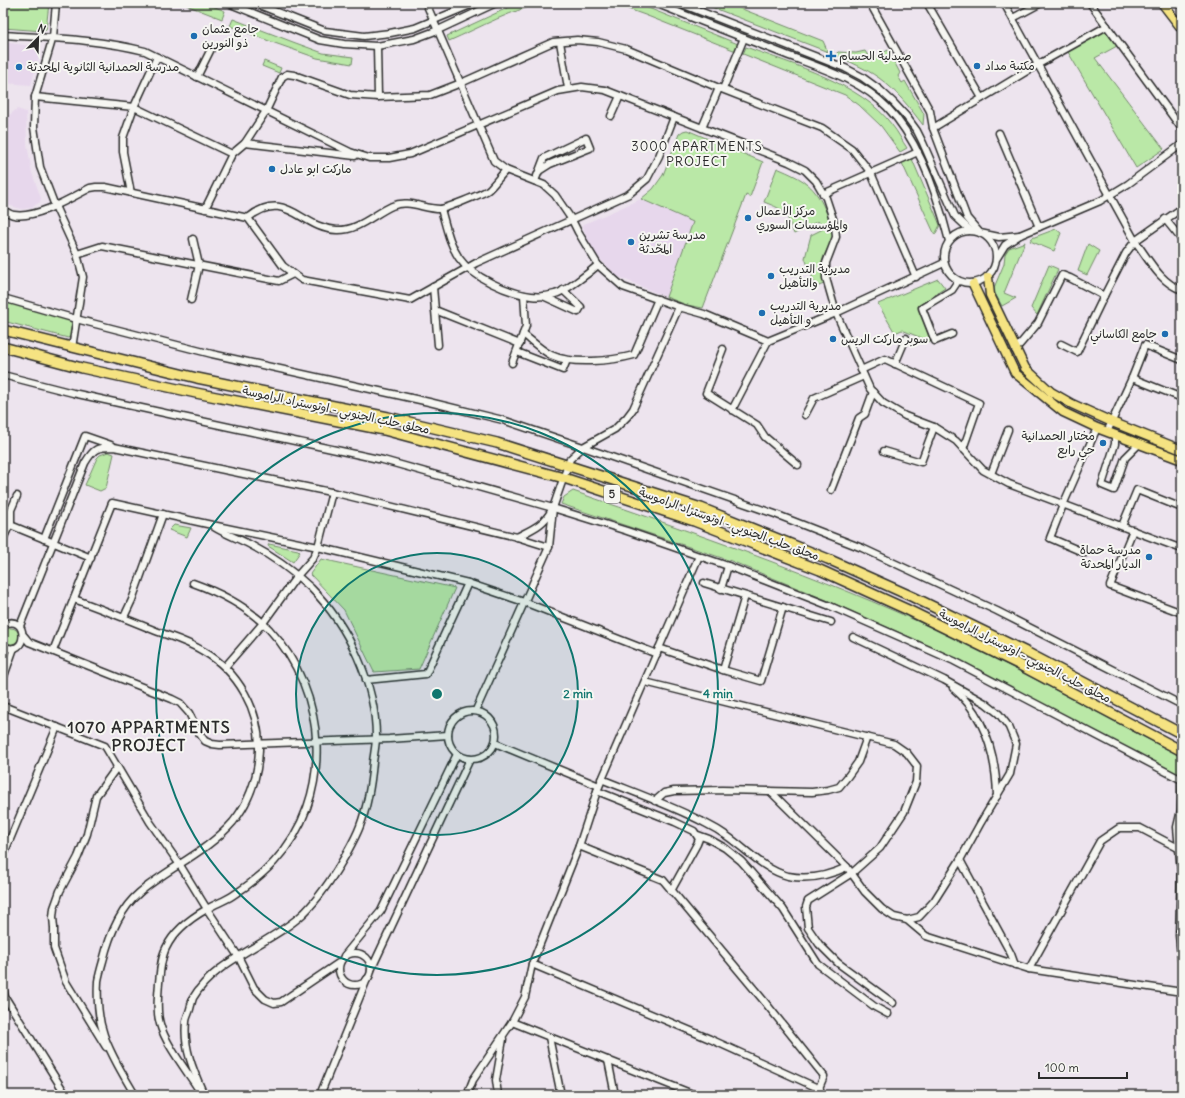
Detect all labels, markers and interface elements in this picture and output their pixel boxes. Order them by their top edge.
north arrow [18,18,58,58]
text: N [36,21,48,37]
place label: جامع عثمان ذو النورين [202,21,259,51]
marker: جامع عثمان ذو النورين [189,31,199,41]
place label: صيدلية الحسام [839,48,912,65]
marker: صيدلية الحسام [826,51,836,61]
place label: مكتبة مداد [985,58,1035,74]
place label: مدرسة الحمدانية الثانوية المحدثة [27,59,179,75]
marker: مكتبة مداد [972,61,982,71]
marker: مدرسة الحمدانية الثانوية المحدثة [14,62,24,72]
district label: 3000 APARTMENTS PROJECT [631,138,763,170]
place label: ماركت ابو عادل [280,161,352,177]
marker: ماركت ابو عادل [267,164,277,174]
place label: مركز الأعمال والمؤسسات السوري [756,203,848,234]
marker: مركز الأعمال والمؤسسات السوري [743,213,753,223]
place label: مدرسة تشرين المحّدثة [639,227,706,256]
marker: مدرسة تشرين المحّدثة [626,237,636,247]
place label: مديرية التدريب والتأهيل [779,261,850,291]
marker: مديرية التدريب والتأهيل [766,271,776,281]
place label: مديرية التدريب و التأهيل [770,298,841,328]
marker: مديرية التدريب و التأهيل [757,308,767,318]
place label: جامع الكاساني [1090,326,1157,345]
marker: جامع الكاساني [1160,329,1170,339]
place label: سوبر ماركت الريس [841,331,928,347]
marker: سوبر ماركت الريس [828,334,838,344]
street label: محلق حلب الجنوبي - اوتوستراد الراموسة [240,382,431,441]
place label: مختار الحمدانية حي رابع [1021,428,1095,461]
marker: مختار الحمدانية حي رابع [1098,438,1108,448]
street label: محلق حلب الجنوبي - اوتوستراد الراموسة [635,484,821,567]
road number: 5 [604,485,620,503]
place label: مدرسة حماة الديار المحدثة [1080,542,1141,571]
marker: مدرسة حماة الديار المحدثة [1144,552,1154,562]
street label: محلق حلب الجنوبي - اوتوستراد الراموسة [935,606,1114,709]
text: 2 min [563,686,593,701]
text: 4 min [703,686,733,701]
centre of rings [430,687,444,701]
district label: 1070 APPARTMENTS PROJECT [67,717,231,755]
scale bar [1039,1054,1127,1080]
text: 100 m [1045,1060,1079,1075]

